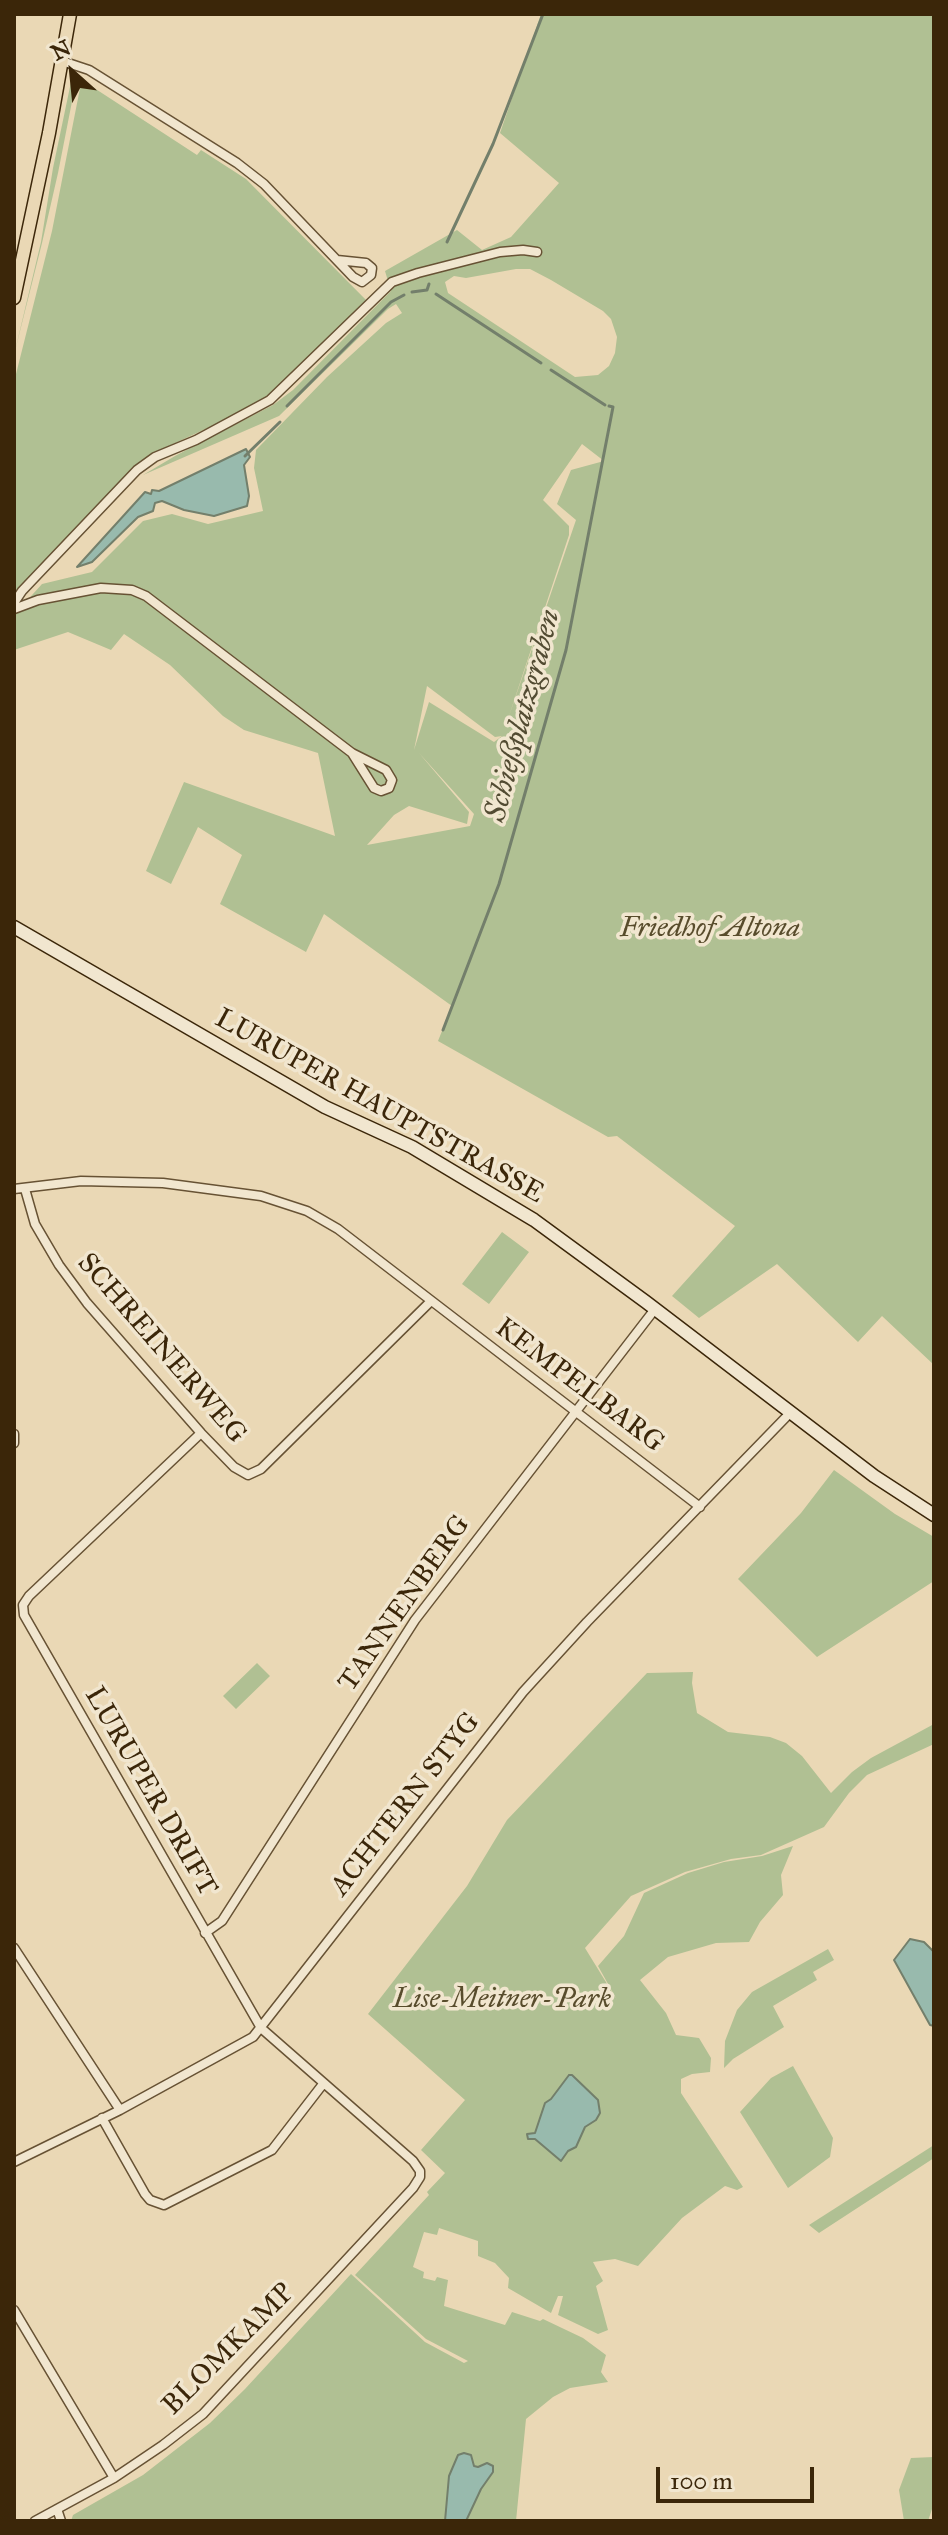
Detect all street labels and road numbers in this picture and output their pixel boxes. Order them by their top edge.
street label: LURUPER HAUPTSTRASSE [209,1002,549,1212]
street label: SCHREINERWEG [69,1247,253,1451]
street label: KEMPELBARG [488,1312,670,1460]
street label: TANNENBERG [332,1510,478,1698]
street label: LURUPER DRIFT [76,1681,224,1903]
street label: ACHTERN STYG [324,1707,488,1903]
street label: BLOMKAMP [156,2277,302,2423]

